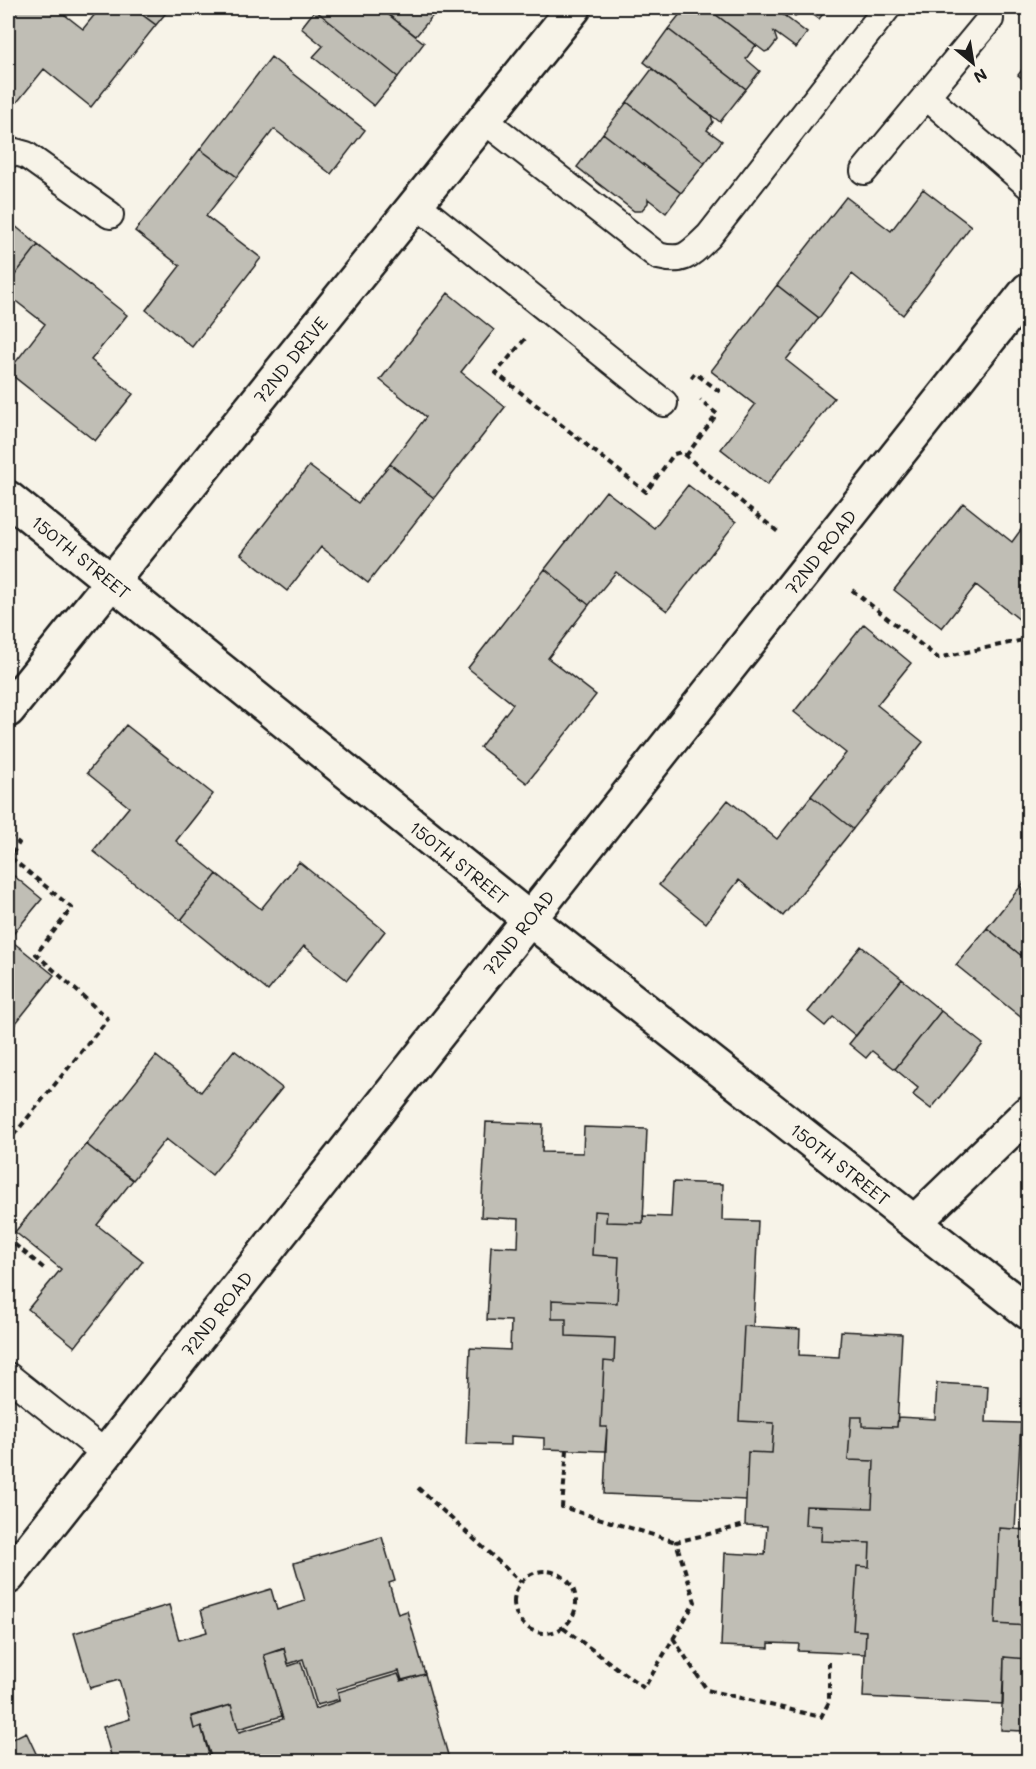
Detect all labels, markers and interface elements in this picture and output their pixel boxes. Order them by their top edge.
north arrow [943,33,1003,93]
text: N [970,64,991,89]
street label: 72ND DRIVE [248,311,333,408]
street label: 72ND ROAD [779,504,862,599]
street label: 150TH STREET [27,510,136,604]
street label: 150TH STREET [405,815,514,910]
street label: 72ND ROAD [477,885,560,980]
street label: 150TH STREET [785,1117,895,1211]
street label: 72ND ROAD [176,1266,258,1361]

